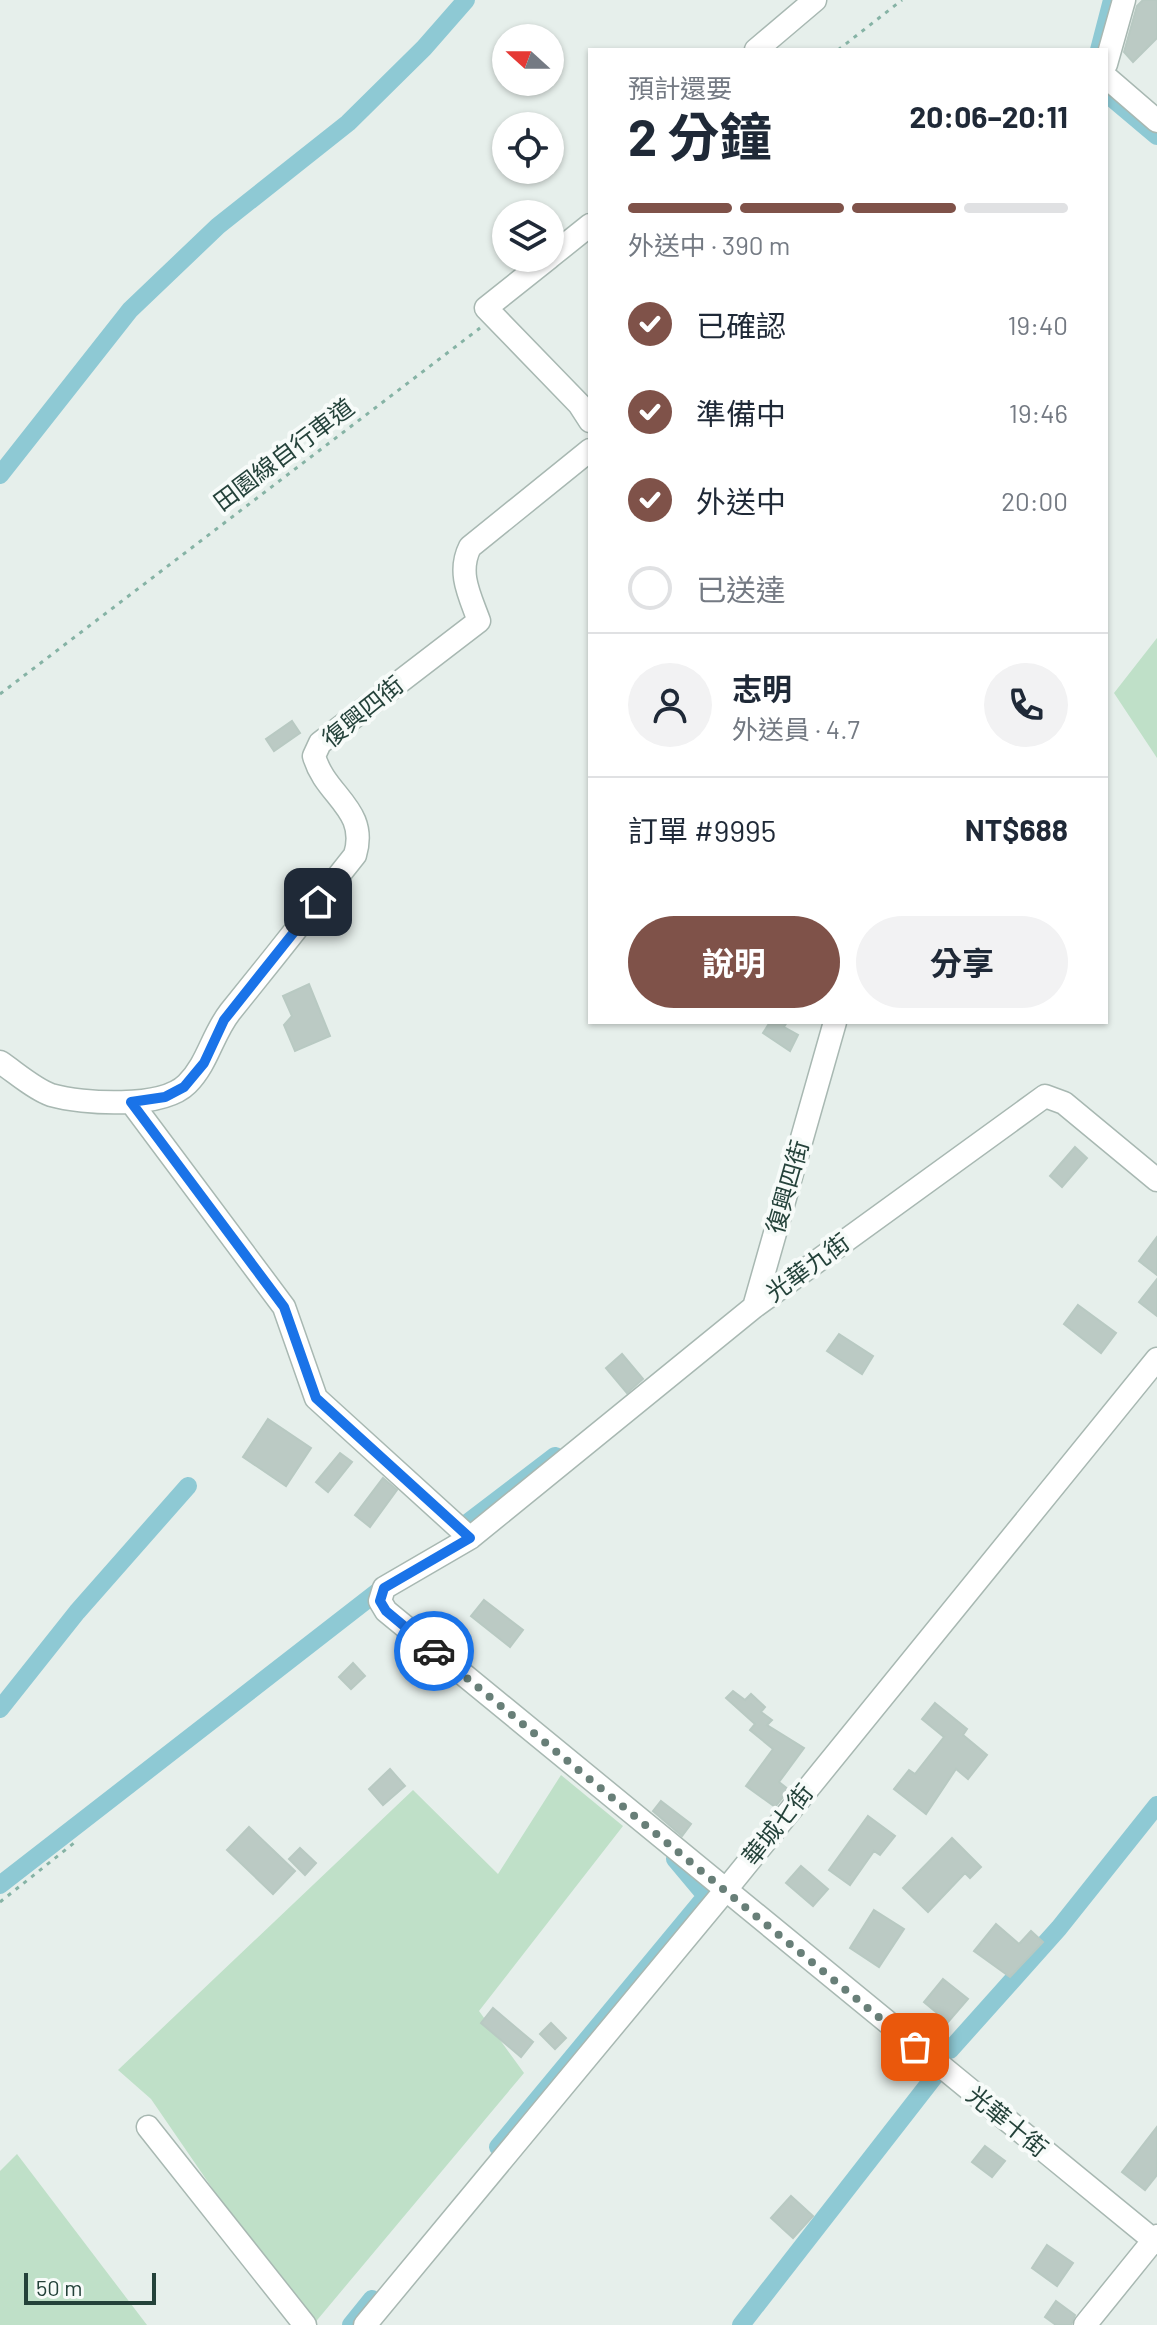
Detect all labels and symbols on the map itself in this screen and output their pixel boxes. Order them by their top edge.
north arrow [492,24,564,96]
street label: 田園線自行車道 [207,392,359,516]
street label: 復興四街 [316,669,408,752]
pin [284,868,352,936]
street label: 復興四街 [759,1136,814,1237]
street label: 光華九街 [760,1227,854,1307]
courier [394,1611,474,1691]
street label: 華城七街 [735,1778,818,1870]
pin [881,2013,949,2081]
street label: 光華十街 [962,2079,1054,2162]
scale bar [24,2269,156,2305]

